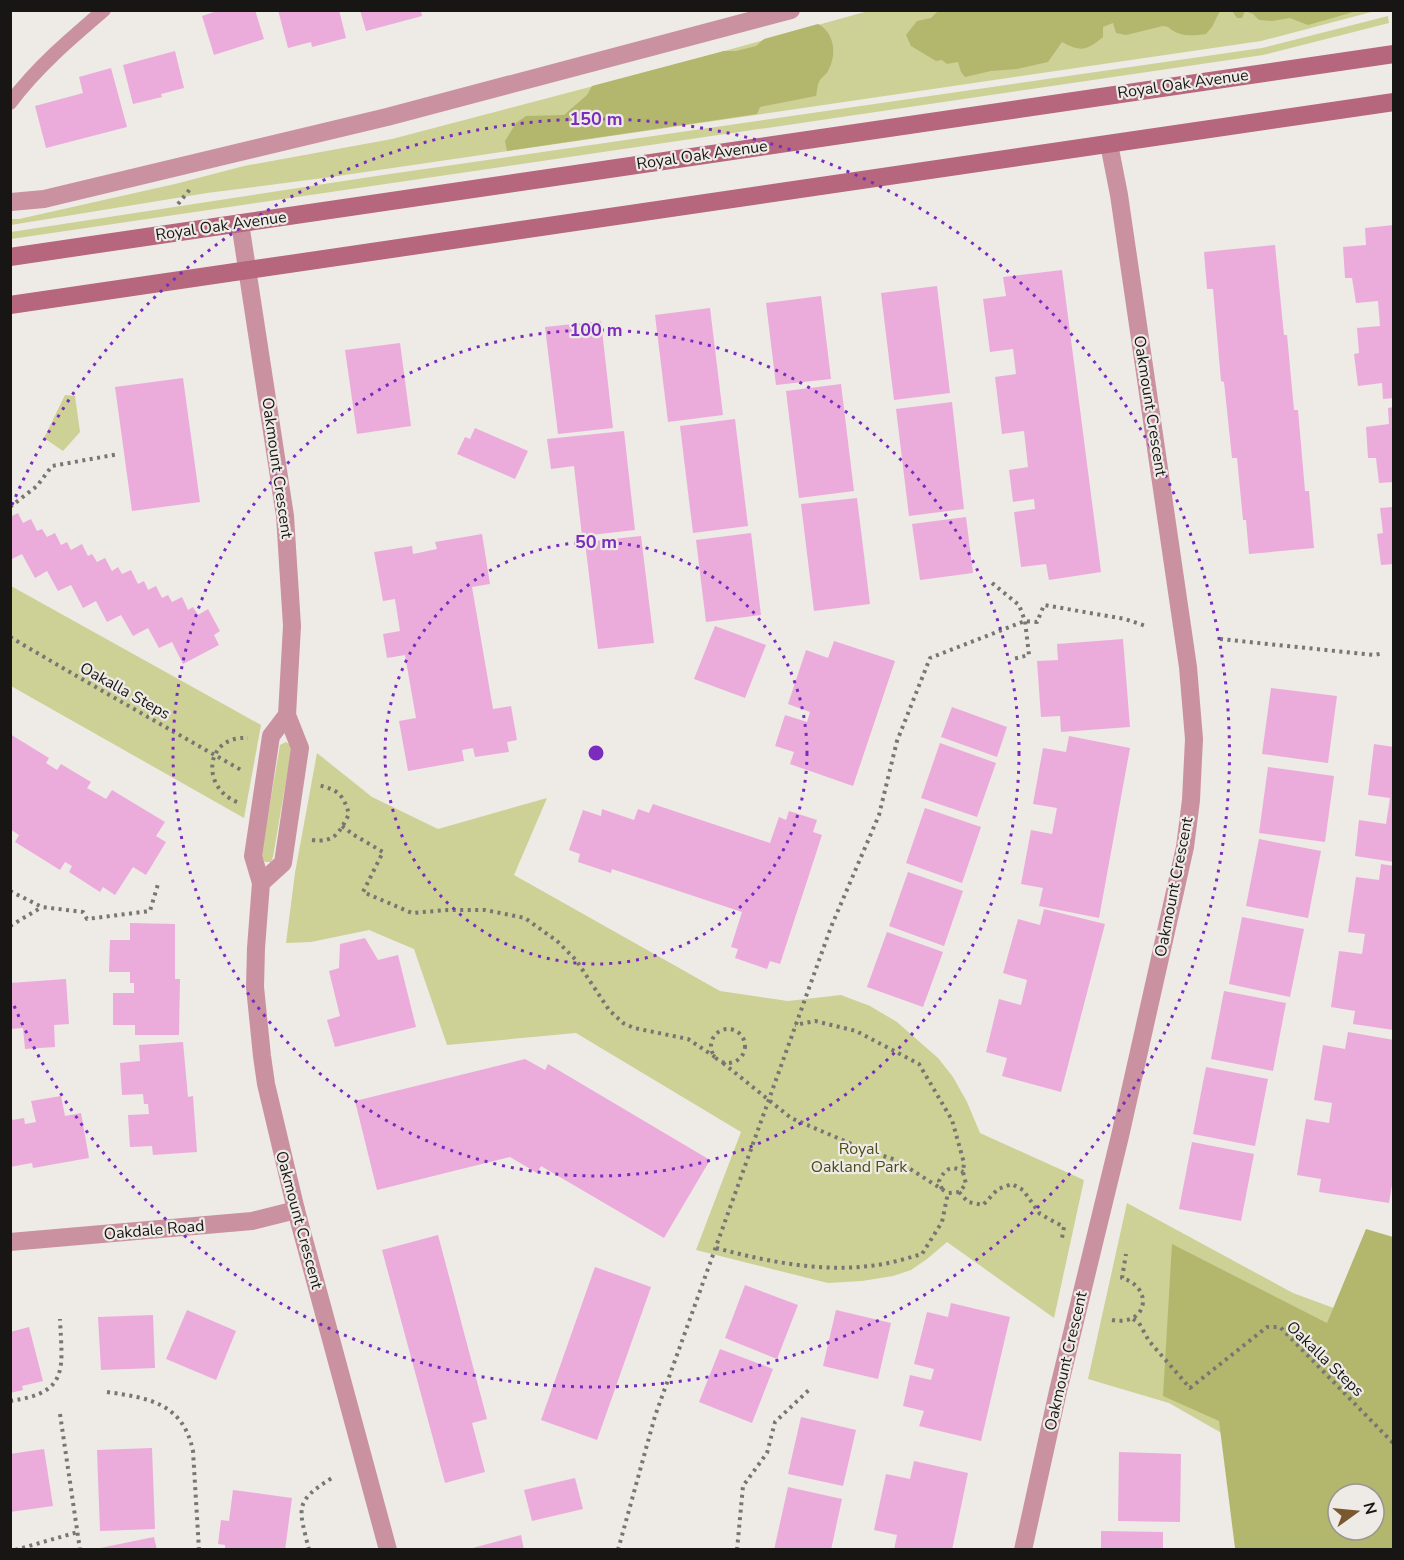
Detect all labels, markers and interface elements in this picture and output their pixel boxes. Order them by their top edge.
street label: Royal Oak Avenue [1116,64,1250,104]
text: 150 m [569,107,623,131]
street label: Royal Oak Avenue [635,135,769,175]
street label: Royal Oak Avenue [154,206,288,246]
text: 100 m [569,318,623,342]
street label: Oakmount Crescent [1128,334,1172,478]
street label: Oakmount Crescent [256,396,298,540]
text: 50 m [575,530,617,554]
street label: Oakalla Steps [76,657,174,725]
centre of rings [586,743,606,763]
street label: Oakmount Crescent [1150,815,1198,959]
park label: Royal Oakland Park [811,1138,908,1178]
street label: Oakmount Crescent [270,1148,328,1292]
street label: Oakdale Road [103,1215,205,1245]
street label: Oakmount Crescent [1039,1289,1093,1433]
street label: Oakalla Steps [1281,1316,1369,1402]
north arrow [1326,1482,1386,1542]
text: N [1357,1500,1382,1517]

